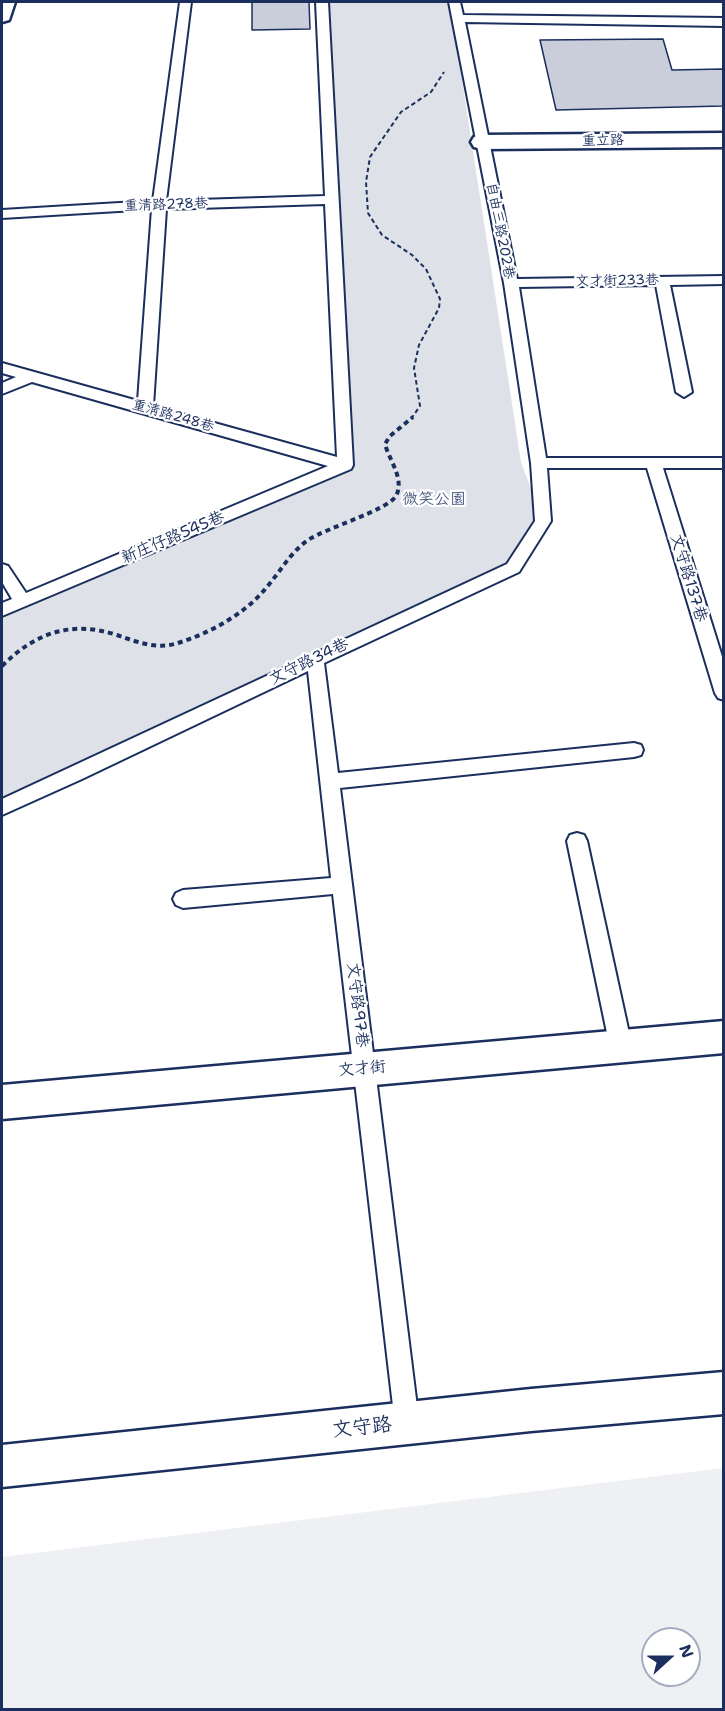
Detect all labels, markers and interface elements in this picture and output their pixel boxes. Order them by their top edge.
street label: 重立路 [582,132,624,150]
street label: 自由三路202巷 [482,181,518,281]
street label: 重清路278巷 [124,195,208,215]
street label: 文才街233巷 [575,272,659,290]
street label: 重清路248巷 [130,396,216,436]
park label: 微笑公園 [402,490,466,510]
street label: 新庄仔路545巷 [119,508,227,568]
street label: 文守路137巷 [666,532,710,624]
street label: 文守路34巷 [266,635,352,689]
street label: 文守路97巷 [342,961,372,1049]
street label: 文才街 [337,1057,387,1081]
street label: 文守路 [331,1413,393,1443]
north arrow [641,1627,701,1687]
text: N [674,1641,698,1661]

